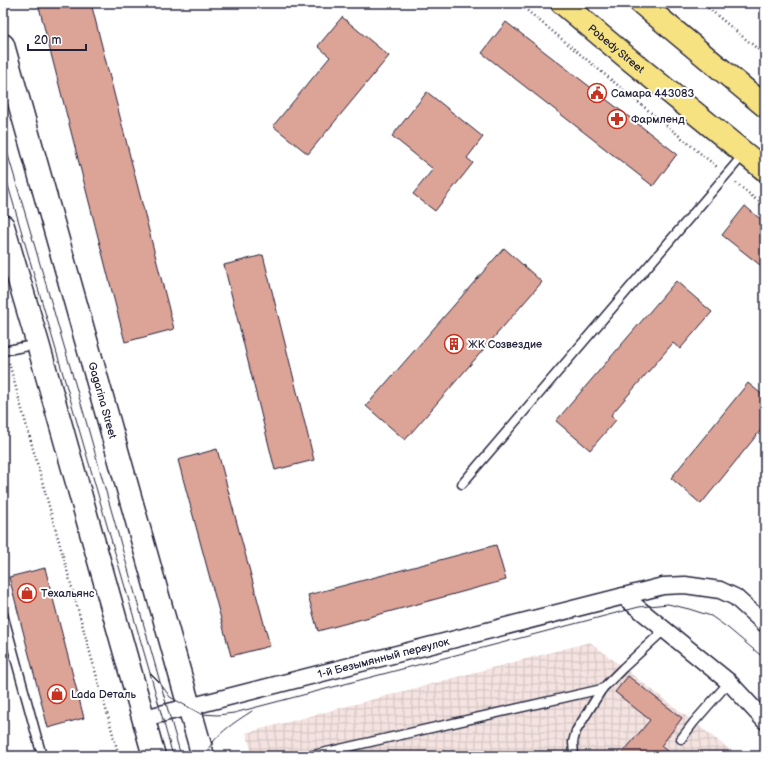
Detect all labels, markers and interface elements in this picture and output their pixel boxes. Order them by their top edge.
street label: Pobedy Street [585,22,647,76]
scale bar [28,26,86,52]
text: 20 m [34,33,61,48]
public building icon: Самара 443083 [586,82,608,104]
place label: Самара 443083 [611,87,694,100]
pharmacy icon: Фармленд [606,108,628,130]
place label: Фармленд [631,113,685,126]
building icon: ЖК Созвездие [443,333,465,355]
place label: ЖК Созвездие [468,338,542,351]
street label: Gagarina Street [85,361,120,441]
shop icon: Техальянс [16,582,38,604]
place label: Техальянс [41,587,95,600]
street label: 1-й Безымянный переулок [316,635,451,681]
shop icon: Lada Dеталь [46,683,68,705]
place label: Lada Dеталь [71,688,137,701]

